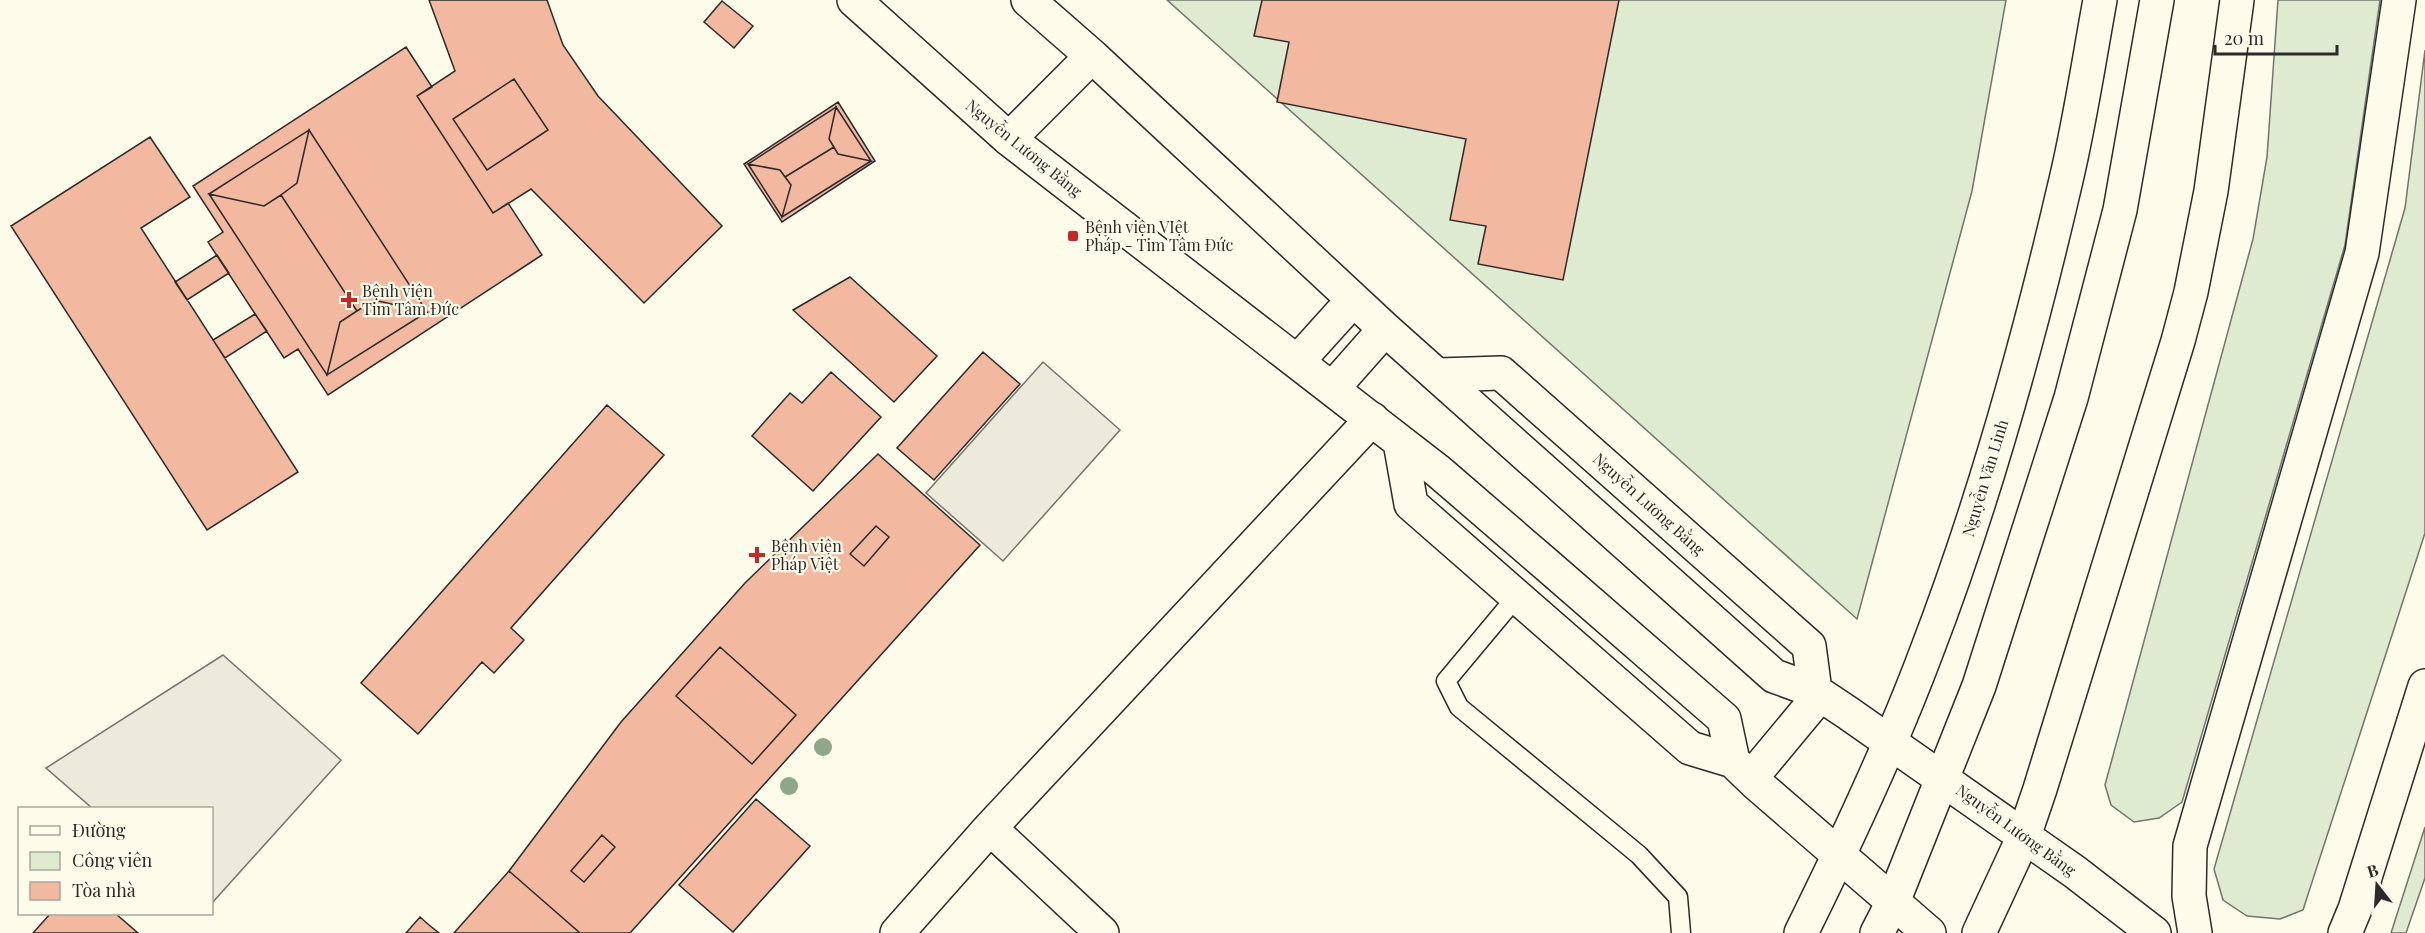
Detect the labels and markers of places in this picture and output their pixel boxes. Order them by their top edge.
place label: Bệnh viện VIệt Pháp - Tim Tâm Đức [1085,216,1234,255]
marker: Bệnh viện VIệt Pháp - Tim Tâm Đức [1066,229,1080,243]
place label: Bệnh viện Tim Tâm Đức [362,280,459,319]
marker: Bệnh viện Tim Tâm Đức [340,291,358,309]
place label: Bệnh viện Pháp Việt [771,535,842,574]
marker: Bệnh viện Pháp Việt [748,546,766,564]

